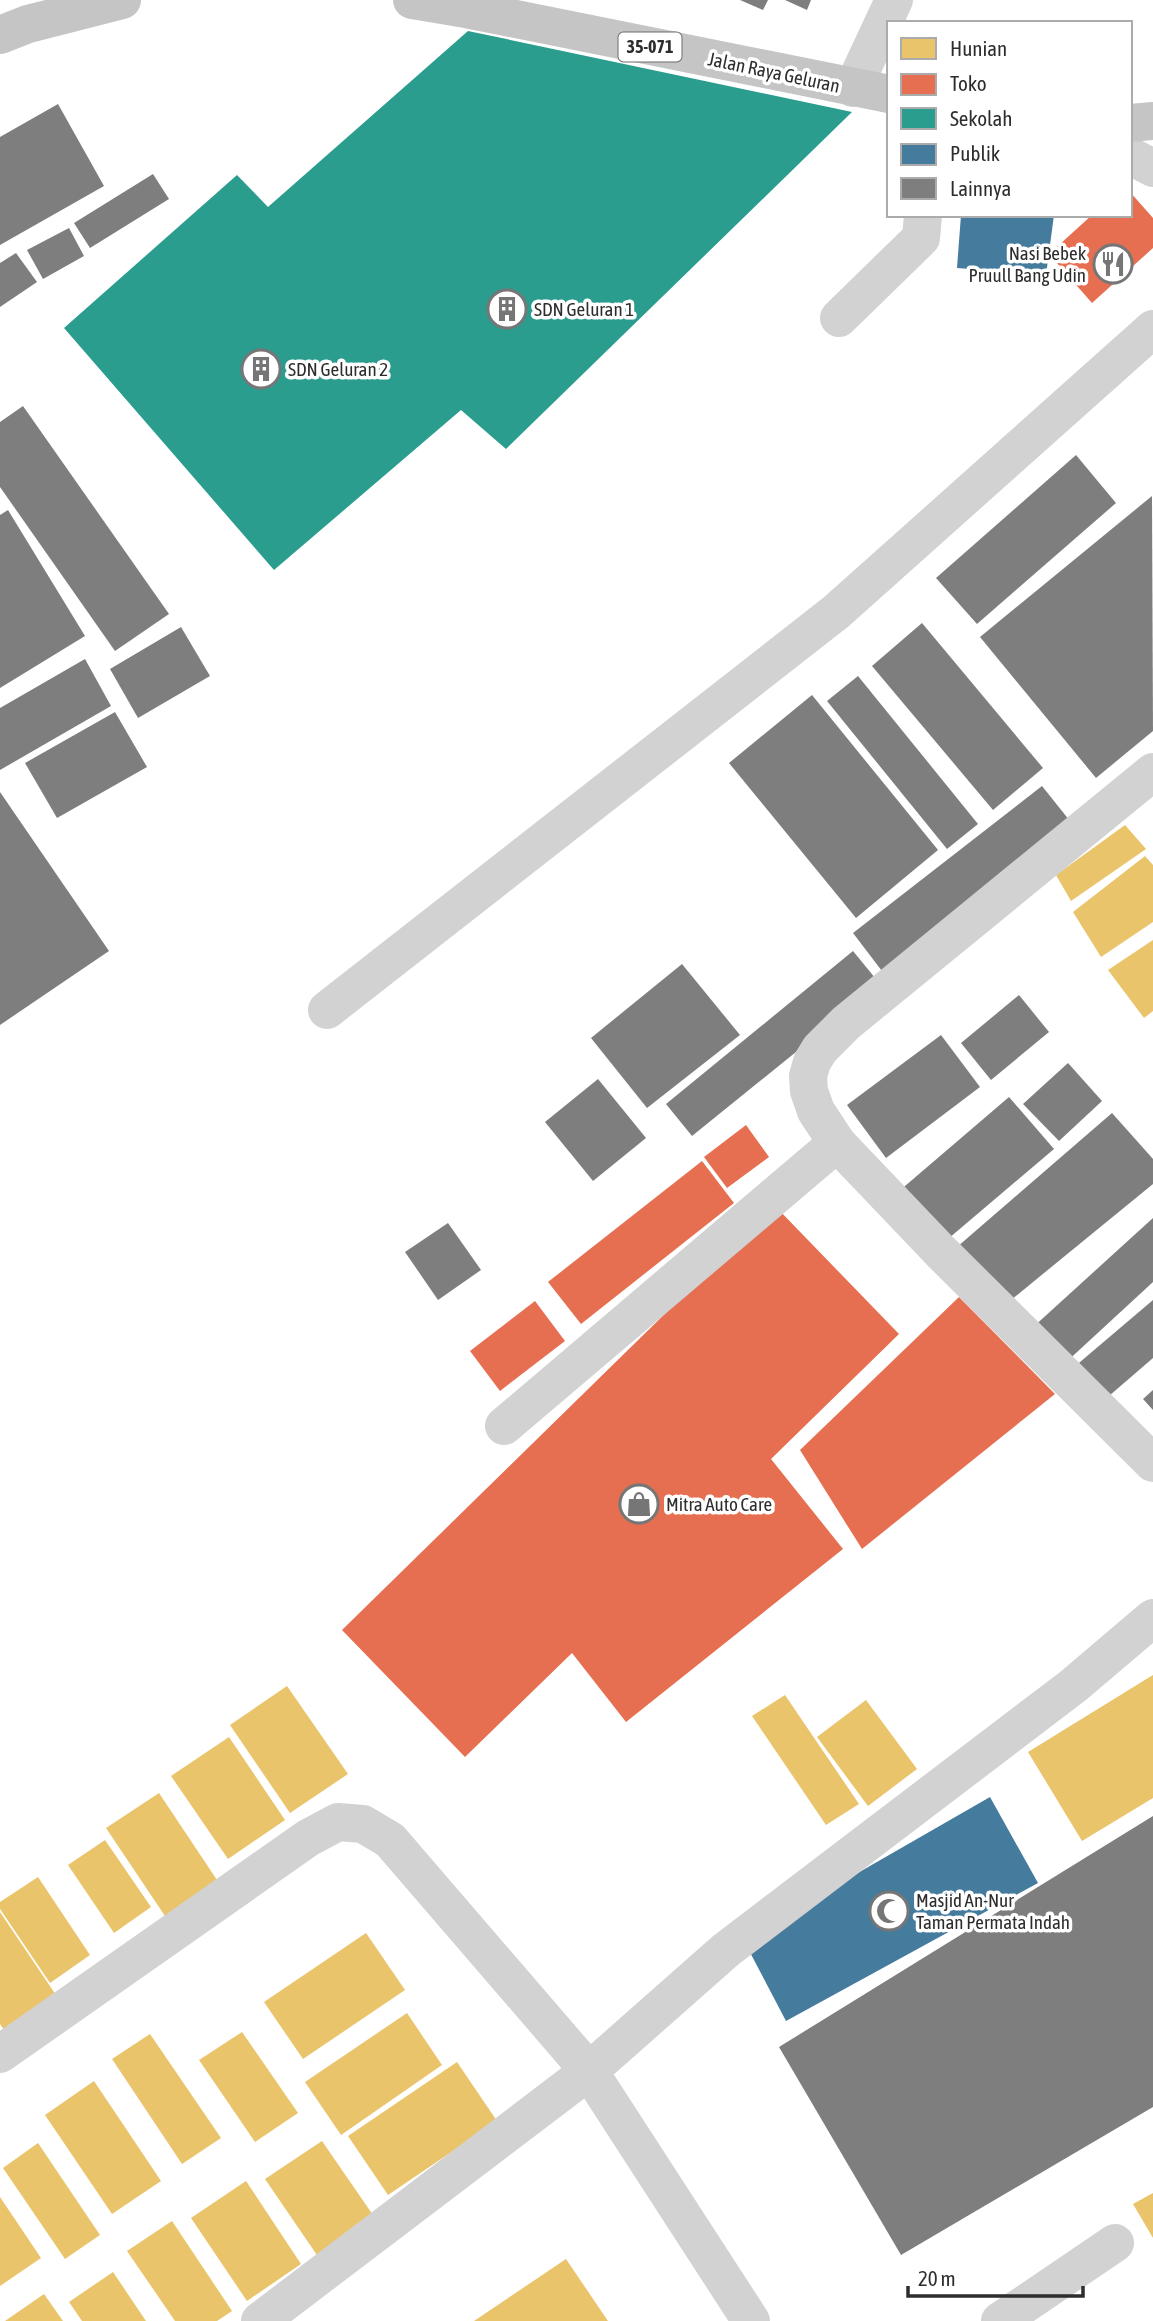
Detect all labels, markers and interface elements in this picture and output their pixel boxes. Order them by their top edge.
legend [887,21,1132,217]
road number: 35-071 [618,32,682,62]
text: Hunian [950,36,1007,60]
street label: Jalan Raya Geluran [706,47,842,97]
text: Toko [950,71,987,95]
text: Sekolah [950,106,1013,130]
text: Publik [950,141,1000,165]
text: Lainnya [950,176,1011,200]
place label: Nasi Bebek Pruull Bang Udin [968,242,1087,286]
restaurant icon: Nasi Bebek Pruull Bang Udin [1092,243,1134,285]
building icon: SDN Geluran 1 [486,288,528,330]
place label: SDN Geluran 1 [534,298,634,320]
building icon: SDN Geluran 2 [240,348,282,390]
place label: SDN Geluran 2 [288,358,388,380]
shop icon: Mitra Auto Care [618,1483,660,1525]
place label: Mitra Auto Care [666,1493,772,1515]
place label: Masjid An-Nur Taman Permata Indah [916,1889,1070,1933]
mosque icon: Masjid An-Nur Taman Permata Indah [868,1890,910,1932]
scale bar [908,2254,1083,2298]
text: 20 m [918,2266,956,2290]

